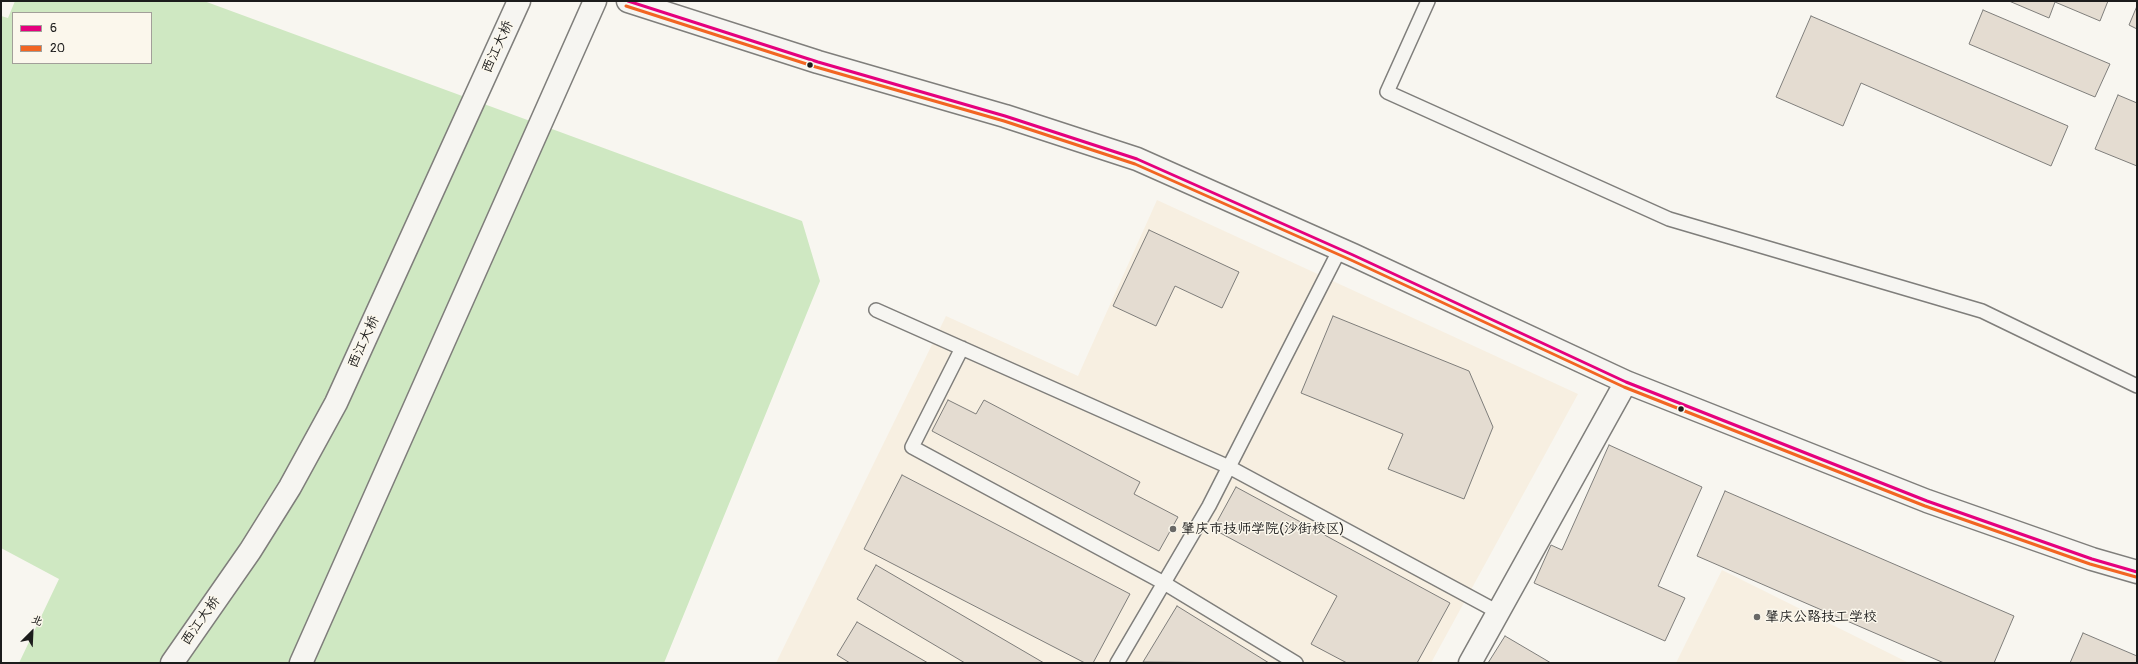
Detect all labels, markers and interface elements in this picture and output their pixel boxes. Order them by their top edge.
legend [12,12,152,64]
street label: 西江大桥 [479,18,517,76]
text: 6 [50,21,57,36]
text: 20 [50,41,65,56]
unlabelled marker [805,60,815,70]
street label: 西江大桥 [345,313,383,371]
unlabelled marker [1676,404,1686,414]
place label: 肇庆市技师学院(沙街校区) [1181,521,1344,537]
marker: 肇庆市技师学院(沙街校区) [1168,524,1178,534]
street label: 西江大桥 [178,593,224,649]
place label: 肇庆公路技工学校 [1765,609,1877,625]
north arrow [12,612,52,652]
text: 北 [29,612,45,629]
marker: 肇庆公路技工学校 [1752,612,1762,622]

